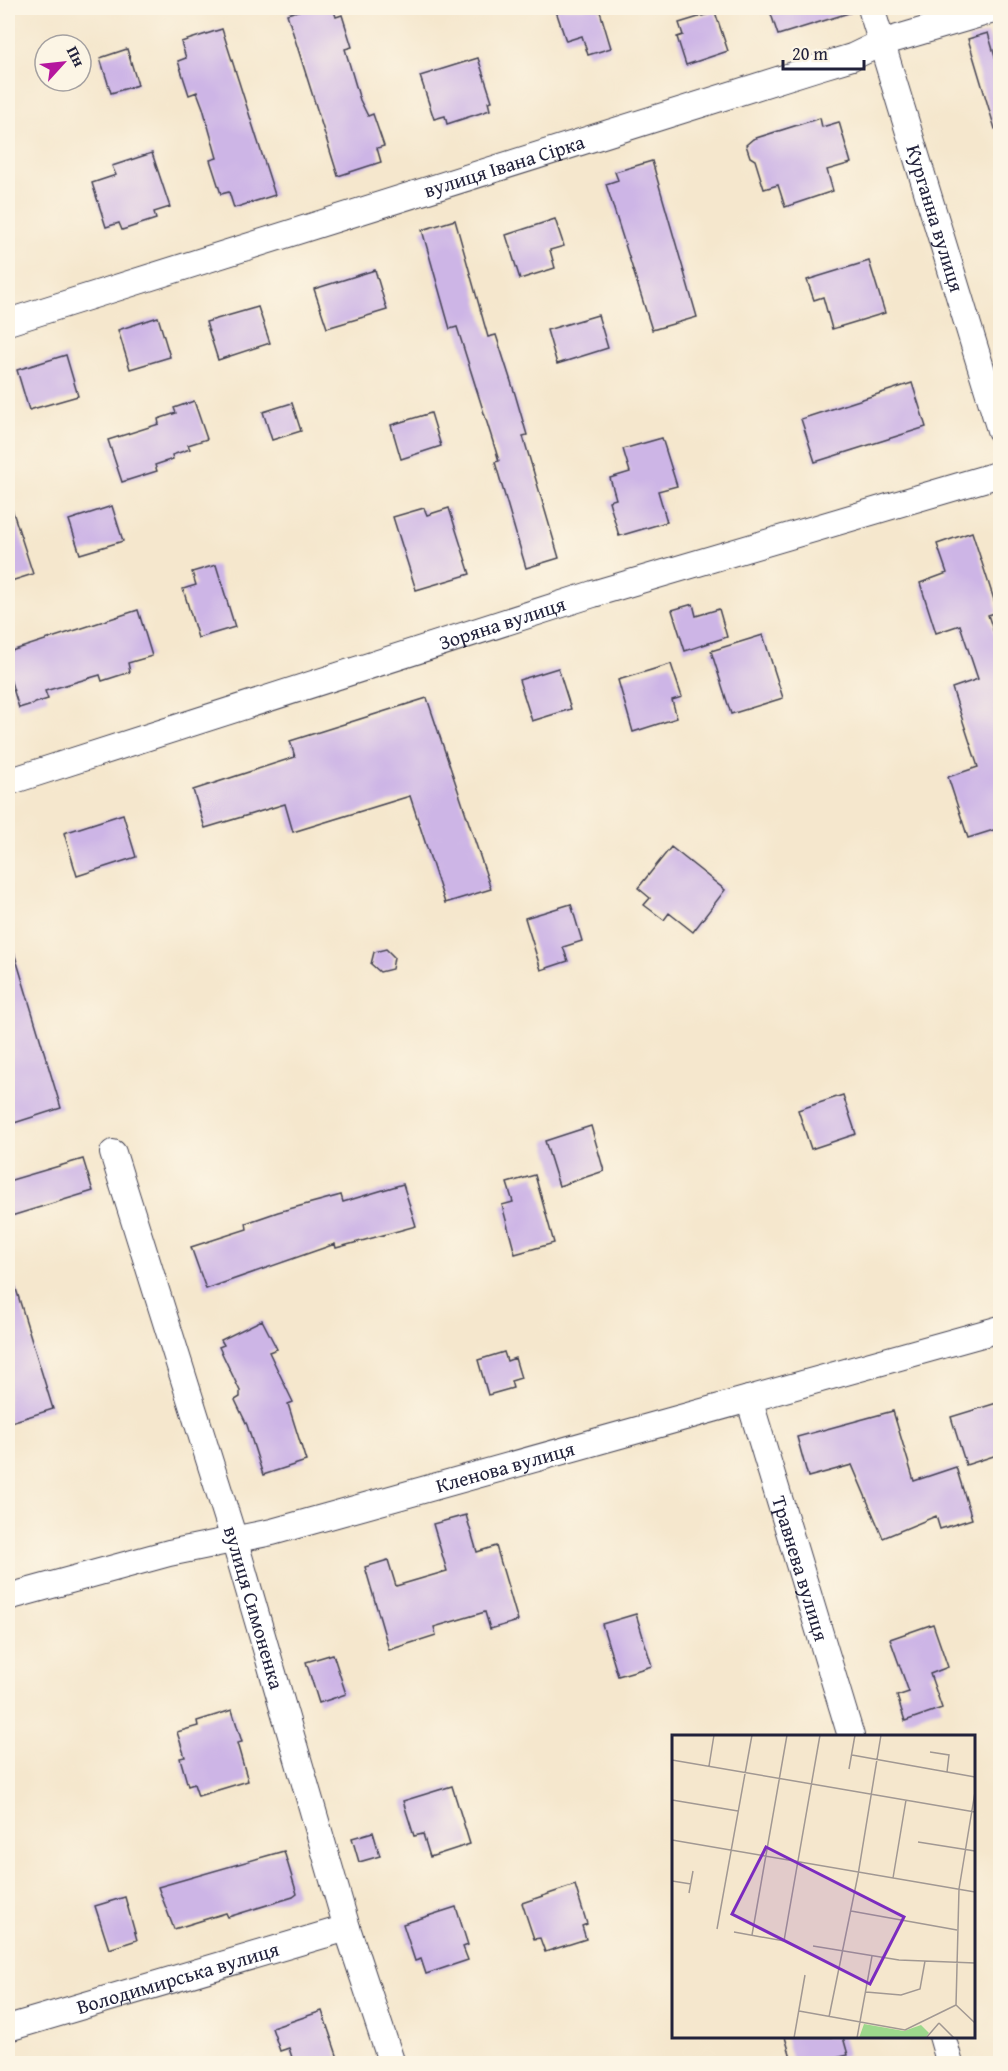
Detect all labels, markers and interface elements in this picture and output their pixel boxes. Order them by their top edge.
north arrow [33,33,93,93]
scale bar [783,33,864,71]
text: 20 m [792,40,828,67]
text: Пн [61,42,92,71]
street label: вулиця Івана Сірка [420,127,588,204]
street label: Курганна вулиця [900,141,972,296]
street label: Зоряна вулиця [435,589,569,657]
street label: Кленова вулиця [432,1433,578,1500]
street label: Травнева вулиця [765,1492,836,1644]
street label: вулиця Симоненка [217,1522,292,1693]
inset map [672,1735,975,2038]
street label: Володимирська вулиця [73,1934,282,2021]

